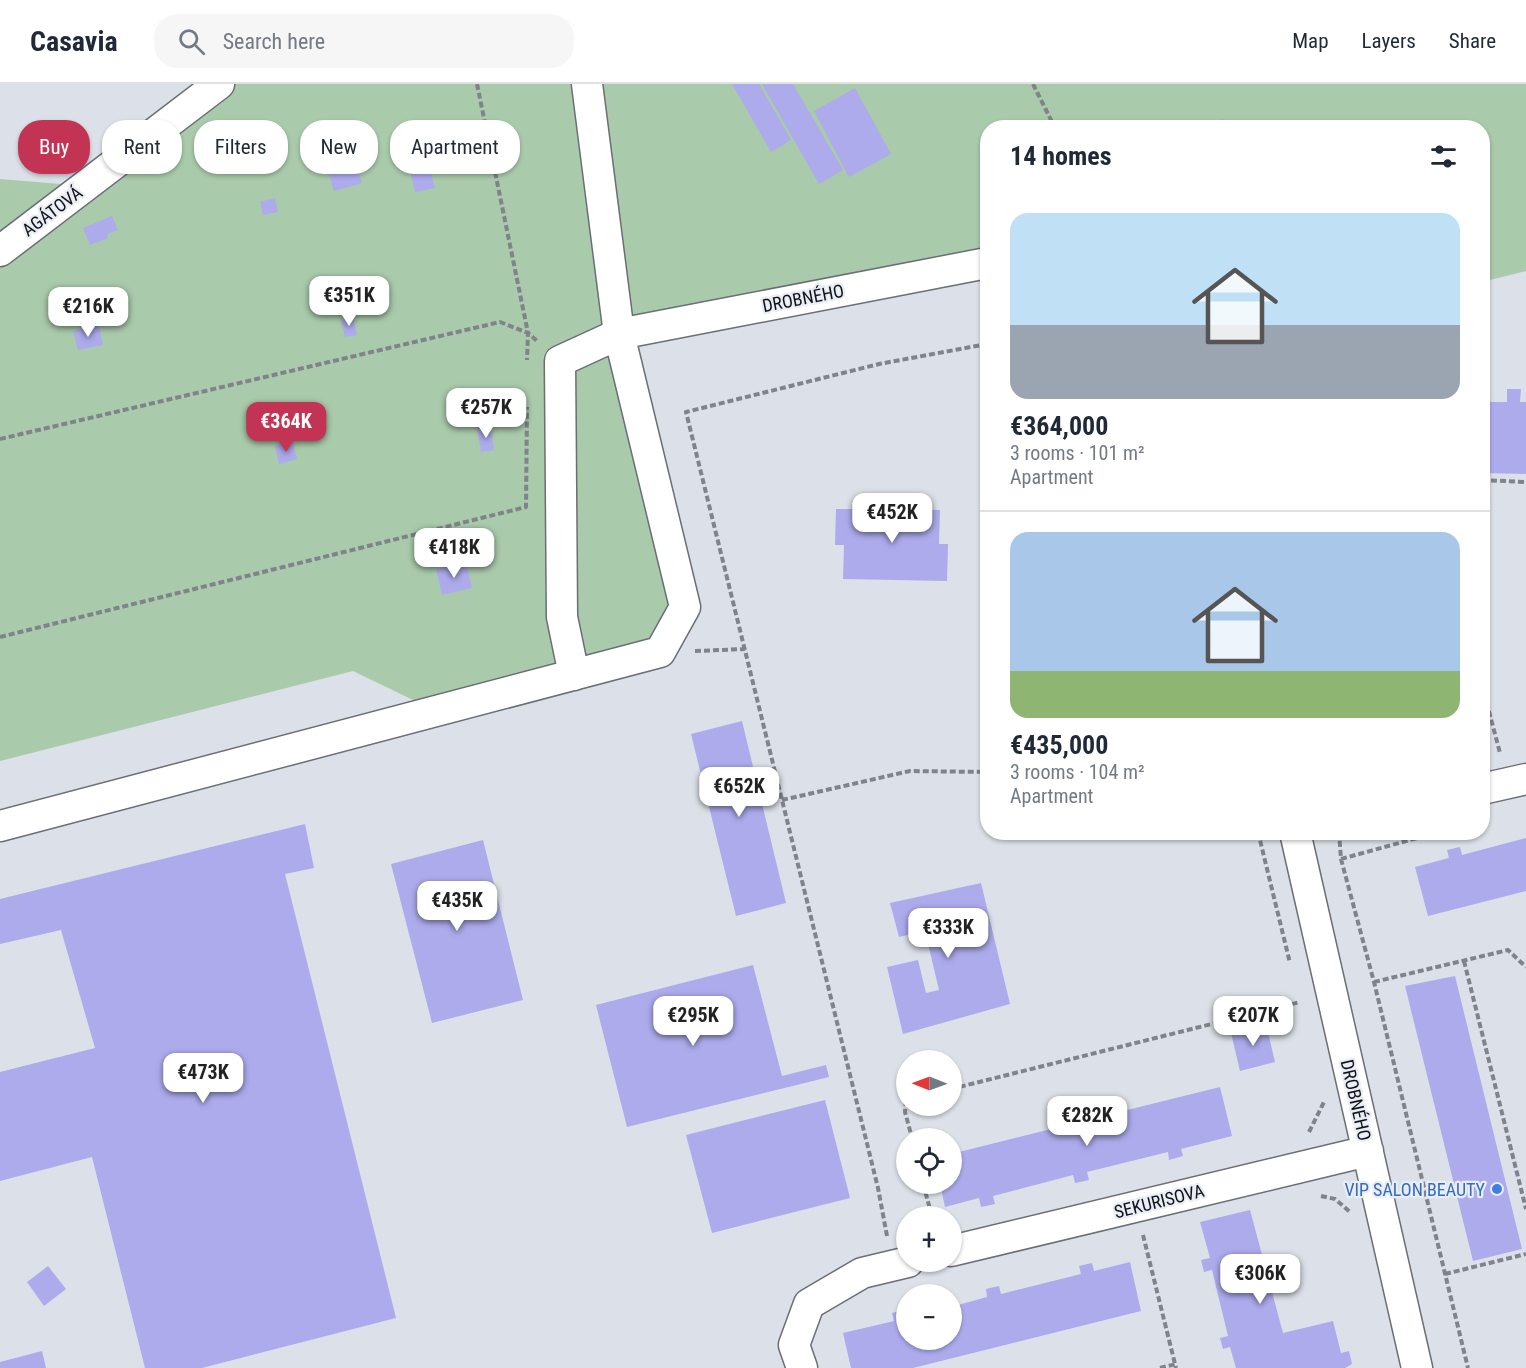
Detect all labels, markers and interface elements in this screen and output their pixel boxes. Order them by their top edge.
search box [154,14,574,68]
text: Casavia [30,25,118,58]
icon: search [175,25,208,58]
text: Search here [223,29,325,54]
text: Map [1292,29,1329,53]
text: Layers [1362,29,1416,53]
text: Share [1449,29,1496,53]
chip: Buy [18,120,90,174]
chip: Rent [102,120,182,174]
chip: Filters [194,120,288,174]
chip: New [300,120,378,174]
chip: Apartment [390,120,520,174]
icon: filters [1427,140,1460,173]
text: 14 homes [1010,141,1112,171]
street label: AGÁTOVÁ [18,181,87,240]
icon: home [1181,252,1289,360]
pin: €351K [307,276,391,327]
street label: DROBNÉHO [760,280,846,316]
text: €351K [323,283,375,307]
pin: €216K [46,287,130,338]
text: €216K [62,294,114,318]
pin: €257K [444,388,528,439]
text: €257K [460,395,512,419]
pin: €364K [244,402,328,453]
text: €364K [260,409,312,433]
text: €364,000 [1010,411,1108,441]
text: 3 rooms · 101 m² [1010,441,1145,465]
text: Apartment [1010,465,1094,489]
pin: €452K [850,493,934,544]
text: €452K [866,500,918,524]
pin: €418K [412,528,496,579]
text: €418K [428,535,480,559]
icon: home [1181,571,1289,679]
text: €435,000 [1010,730,1108,760]
text: 3 rooms · 104 m² [1010,760,1145,784]
pin: €652K [697,767,781,818]
text: €652K [713,774,765,798]
text: Apartment [1010,784,1094,808]
pin: €435K [415,881,499,932]
text: €435K [431,888,483,912]
pin: €333K [906,908,990,959]
text: €333K [922,915,974,939]
pin: €295K [651,996,735,1047]
pin: €207K [1211,996,1295,1047]
text: €295K [667,1003,719,1027]
text: €207K [1227,1003,1279,1027]
north arrow [896,1050,962,1116]
map controls [896,1050,962,1350]
pin: €473K [161,1053,245,1104]
street label: DROBNÉHO [1336,1057,1376,1143]
text: €473K [177,1060,229,1084]
pin: €282K [1045,1096,1129,1147]
text: €282K [1061,1103,1113,1127]
button: locate [896,1128,962,1194]
place label: VIP SALON BEAUTY [1344,1179,1486,1200]
street label: SEKURISOVA [1112,1180,1207,1222]
marker: VIP SALON BEAUTY [1490,1182,1504,1196]
button: + [896,1206,962,1272]
pin: €306K [1218,1254,1302,1305]
text: €306K [1234,1261,1286,1285]
button: − [896,1284,962,1350]

